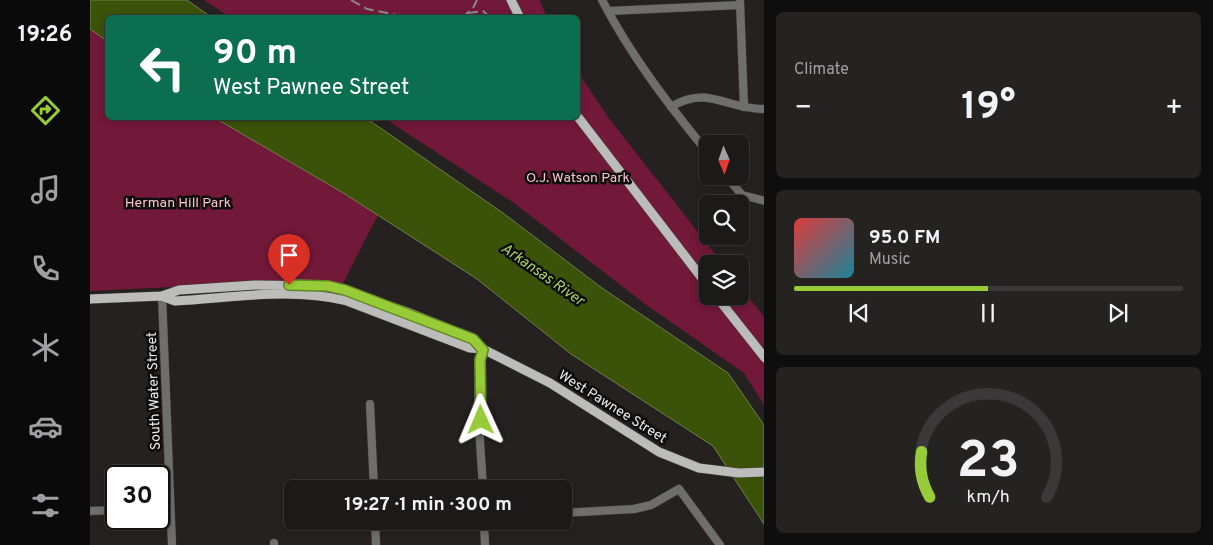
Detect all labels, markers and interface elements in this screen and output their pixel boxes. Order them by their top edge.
text: 19:26 [18,22,72,49]
text: 90 m [213,32,297,76]
icon: left [130,35,195,100]
text: Climate [794,60,849,80]
text: West Pawnee Street [213,75,409,102]
text: 19° [961,84,1016,133]
text: − [794,91,812,127]
text: + [1165,91,1183,127]
icon: directions [28,93,63,128]
north arrow [699,135,749,185]
map controls [699,135,749,305]
park label: O.J. Watson Park [526,170,630,187]
icon: music [28,172,63,207]
park label: Herman Hill Park [125,195,231,212]
button: search [699,195,749,245]
text: 95.0 FM [869,226,940,250]
pin [268,234,310,285]
water label: Arkansas River [497,240,588,312]
icon: arrive [275,241,303,269]
text: Music [869,250,910,270]
icon: phone [28,251,63,286]
button: layers [699,255,749,305]
icon: previous [845,299,873,327]
icon: pause [974,299,1002,327]
icon: next [1104,299,1132,327]
icon: climate [28,330,63,365]
street label: South Water Street [144,331,165,450]
street label: West Pawnee Street [555,367,670,448]
position arrow [454,393,506,445]
icon: car [28,409,63,444]
text: 23 [957,430,1020,496]
speed limit sign: 30 [105,465,170,530]
text: km/h [967,486,1010,509]
icon: filters [28,488,63,523]
text: 19:27 · 1 min · 300 m [344,493,512,517]

